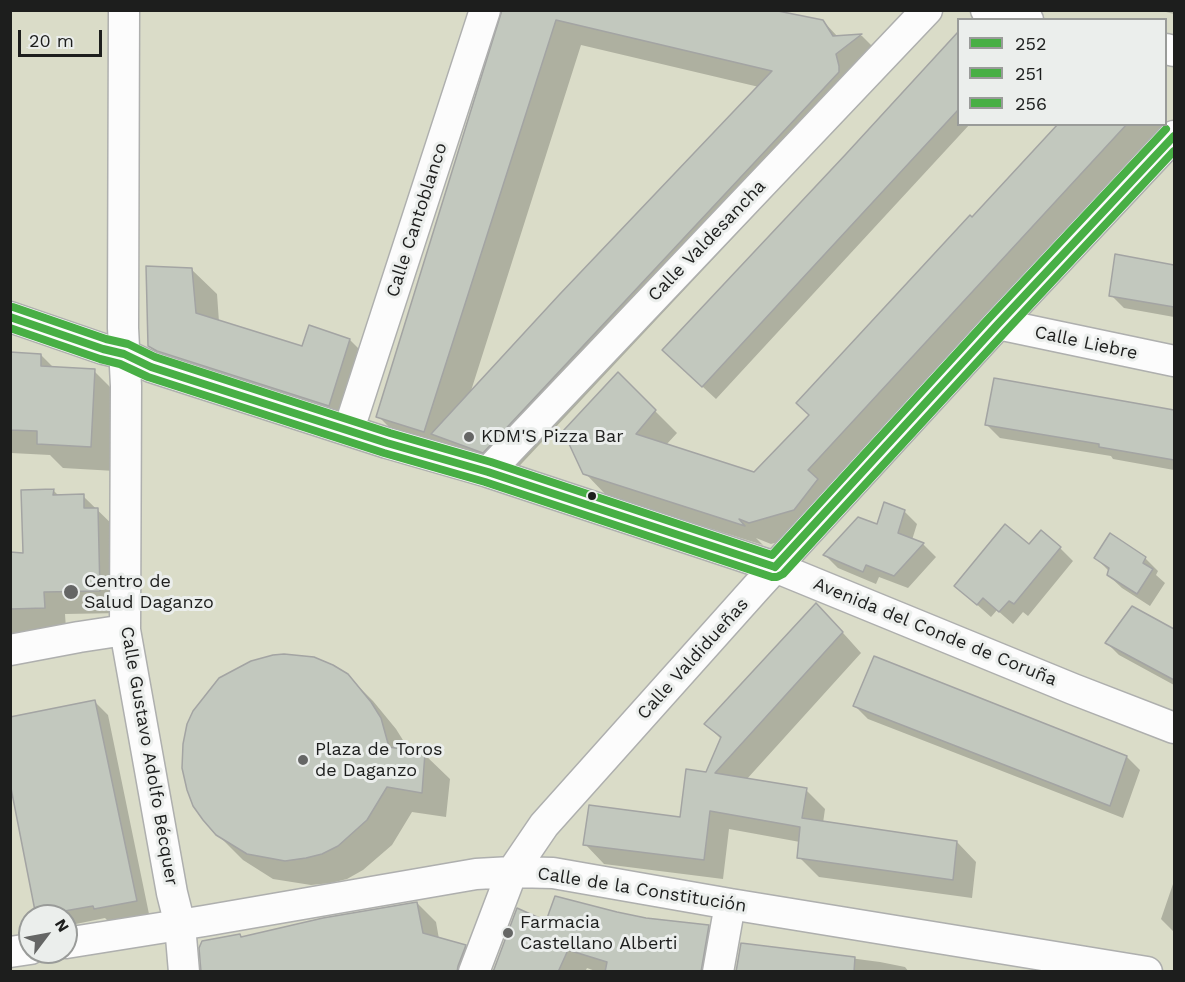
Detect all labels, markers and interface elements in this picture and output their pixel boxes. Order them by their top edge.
scale bar [21,18,105,56]
legend [957,18,1167,126]
text: 20 m [29,30,74,51]
text: 252 [1015,33,1046,54]
text: 251 [1015,63,1043,84]
text: 256 [1015,93,1047,114]
street label: Calle Cantoblanco [382,140,452,300]
street label: Calle Valdesancha [644,176,770,306]
street label: Calle Liebre [1033,322,1139,364]
place label: KDM'S Pizza Bar [481,426,624,448]
marker: KDM'S Pizza Bar [462,430,476,444]
unlabelled marker [586,490,598,502]
place label: Centro de Salud Daganzo [84,571,214,614]
street label: Avenida del Conde de Coruña [810,573,1060,691]
marker: Centro de Salud Daganzo [62,583,80,601]
street label: Calle Valdidueñas [633,594,753,724]
street label: Calle Gustavo Adolfo Bécquer [116,625,182,887]
place label: Plaza de Toros de Daganzo [315,739,442,782]
marker: Plaza de Toros de Daganzo [296,753,310,767]
street label: Calle de la Constitución [536,863,748,917]
north arrow [18,904,78,964]
place label: Farmacia Castellano Alberti [520,912,677,954]
text: N [51,915,73,935]
marker: Farmacia Castellano Alberti [501,926,515,940]

